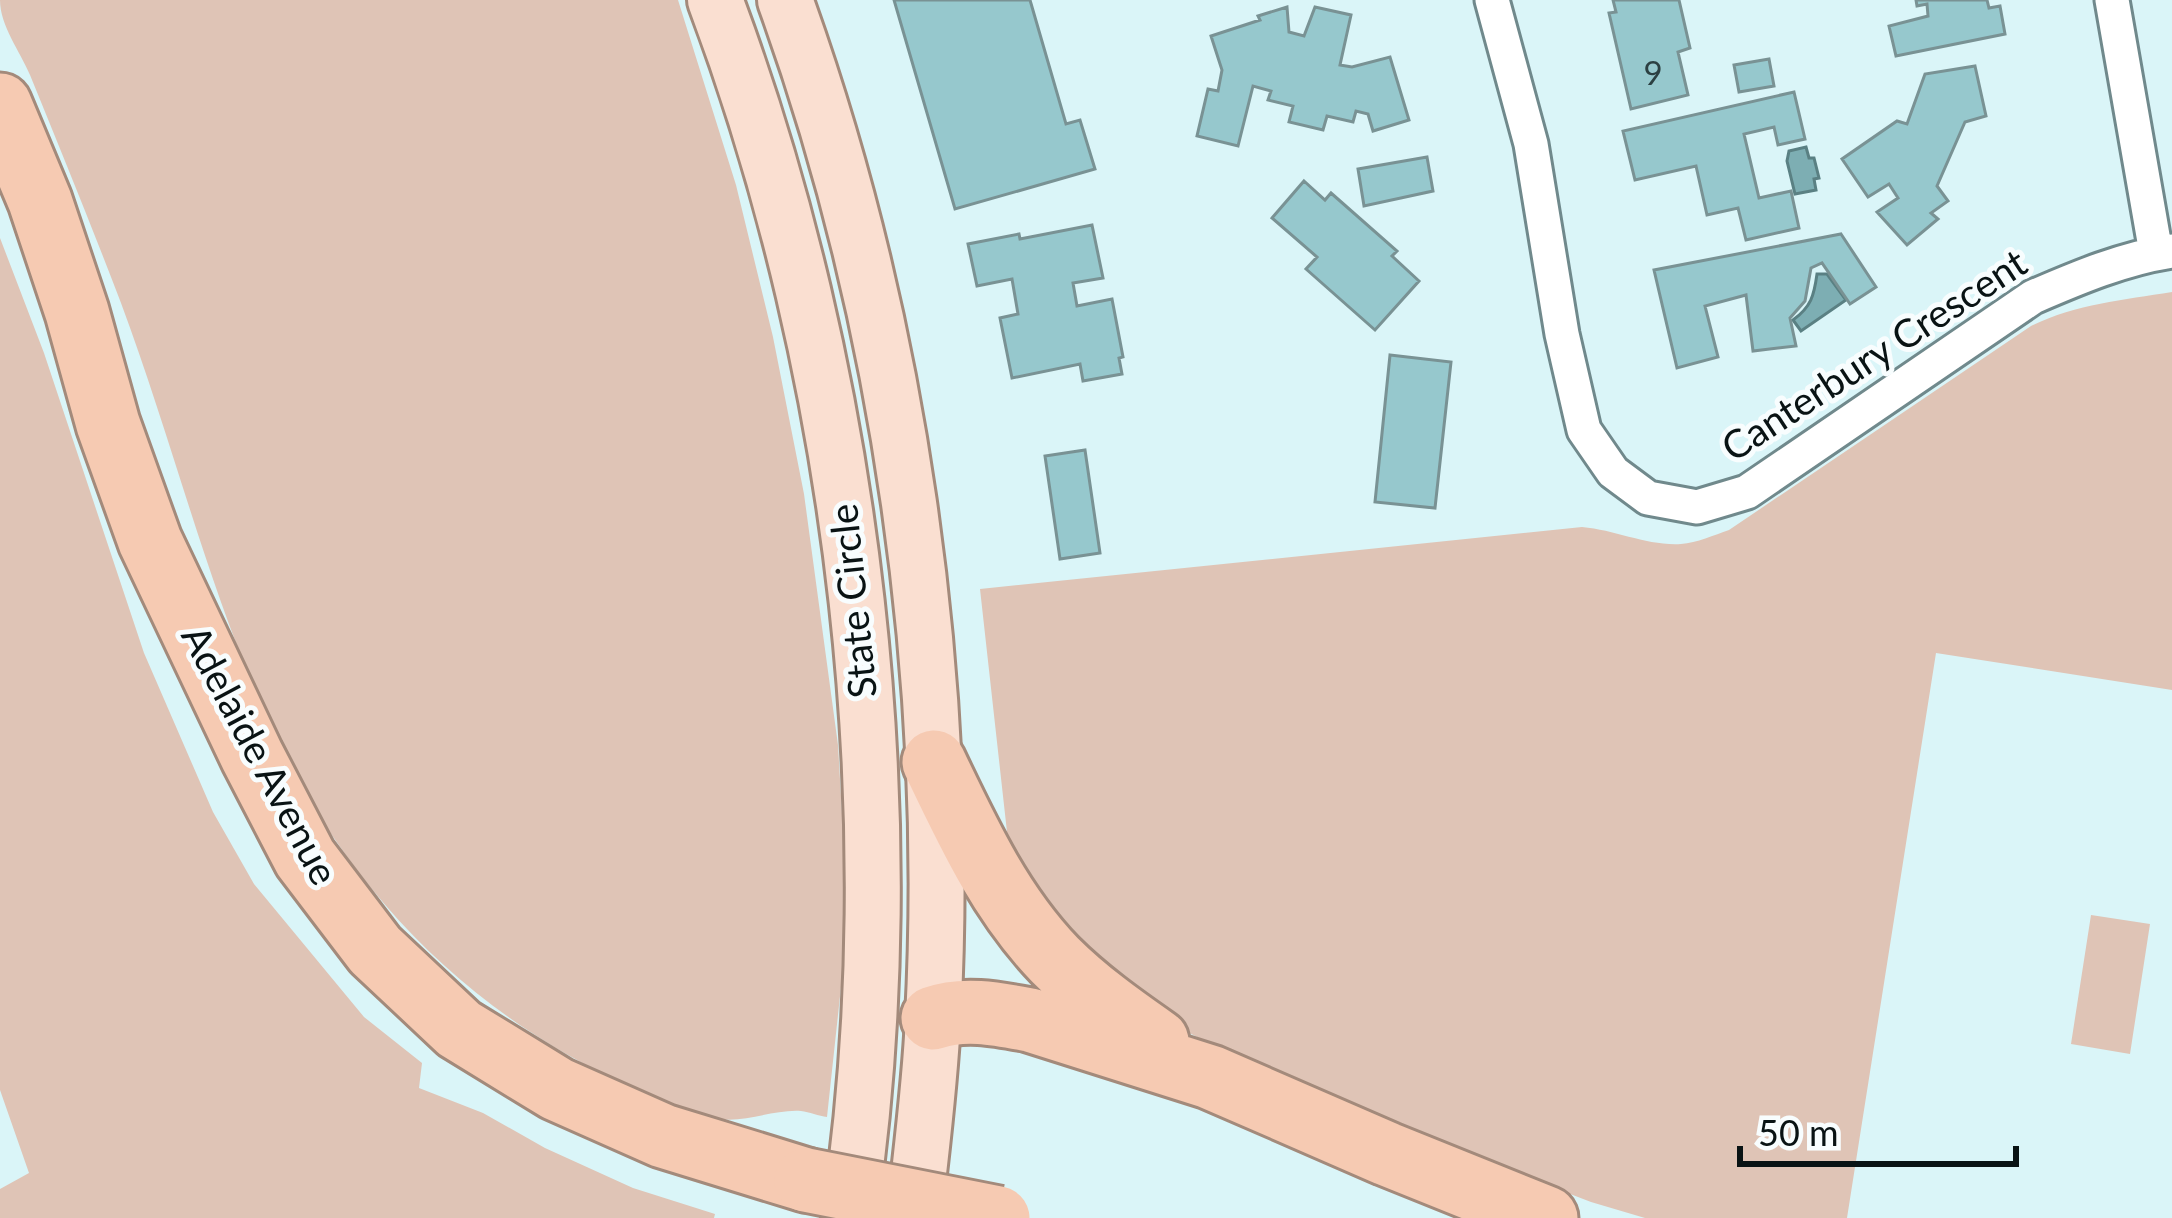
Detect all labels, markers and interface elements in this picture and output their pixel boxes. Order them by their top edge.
house number: 9 [1643,52,1663,92]
street label: Canterbury Crescent [1713,239,2034,470]
street label: State Circle [819,502,885,701]
street label: Adelaide Avenue [173,617,348,892]
scale bar [1740,1092,2016,1166]
text: 50 m [1758,1110,1839,1154]

